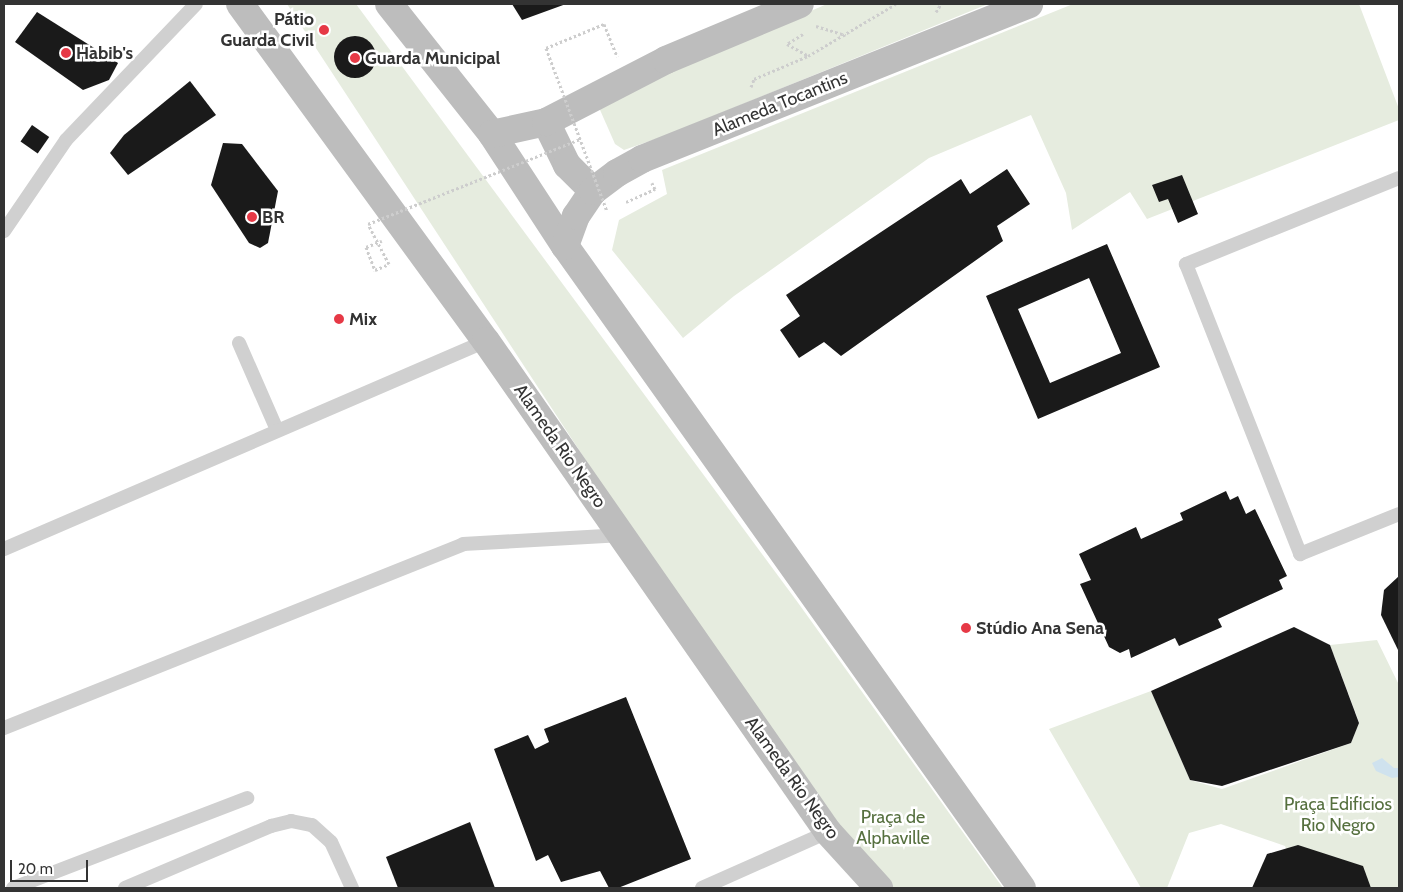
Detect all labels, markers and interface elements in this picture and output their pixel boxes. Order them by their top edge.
place label: Pátio Guarda Civil [221,9,314,52]
marker: Pátio Guarda Civil [318,24,330,36]
place label: Habib's [76,42,133,64]
marker: Habib's [60,47,72,59]
place label: Guarda Municipal [365,47,500,69]
marker: Guarda Municipal [349,52,361,64]
street label: Alameda Tocantins [709,67,851,141]
place label: BR [262,206,285,228]
marker: BR [246,211,258,223]
place label: Mix [349,308,377,330]
marker: Mix [333,313,345,325]
street label: Alameda Rio Negro [509,380,611,512]
place label: Stúdio Ana Sena [976,617,1104,639]
marker: Stúdio Ana Sena [960,622,972,634]
street label: Alameda Rio Negro [740,713,844,843]
park label: Praça Edificios Rio Negro [1284,794,1392,836]
park label: Praça de Alphaville [856,807,930,850]
scale bar [12,850,90,882]
text: 20 m [18,860,53,878]

